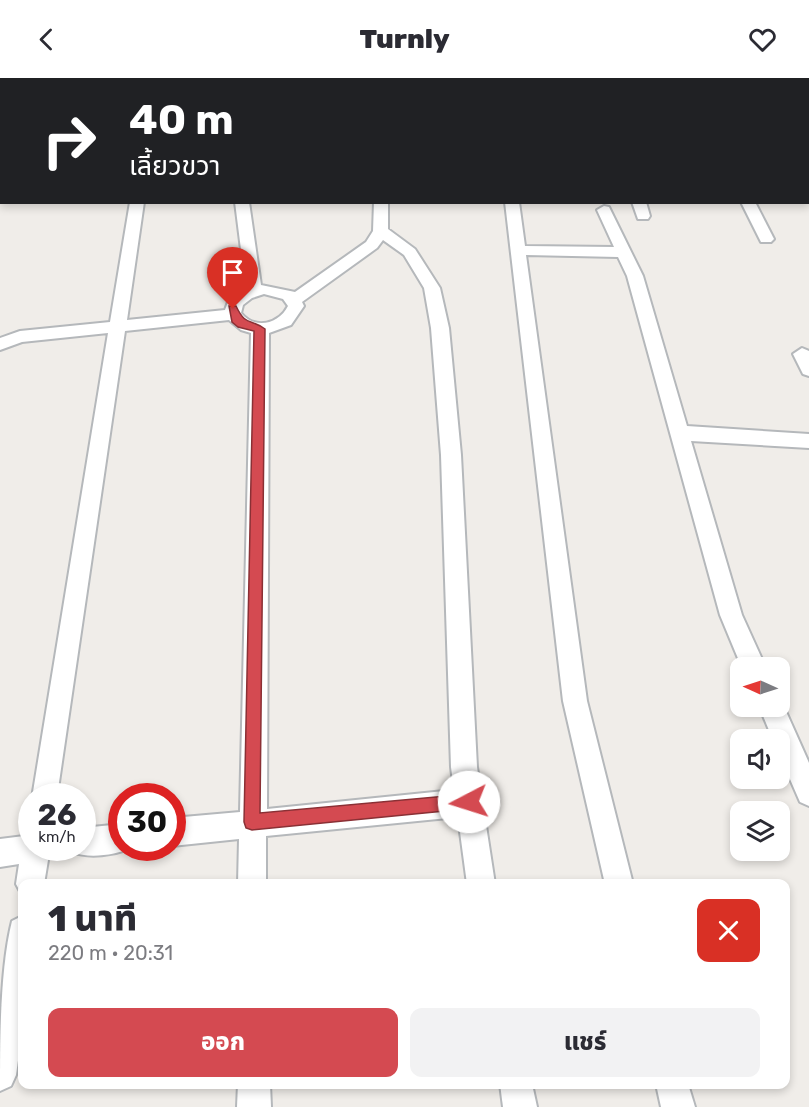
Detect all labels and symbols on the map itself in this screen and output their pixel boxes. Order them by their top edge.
pin [207,247,258,309]
north arrow [730,657,790,717]
position arrow [437,770,501,834]
speed limit sign: 30 [108,783,186,861]

